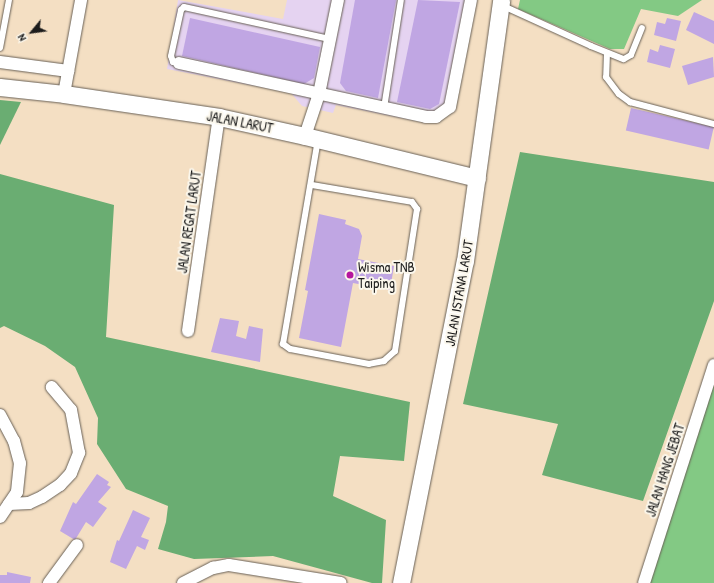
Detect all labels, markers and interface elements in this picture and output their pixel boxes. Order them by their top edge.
north arrow [12,12,52,52]
text: N [14,32,29,44]
street label: JALAN LARUT [205,107,275,137]
street label: JALAN REGAT LARUT [173,170,205,274]
street label: JALAN ISTANA LARUT [441,238,477,348]
place label: Wisma TNB Taiping [358,259,414,292]
marker: Wisma TNB Taiping [345,270,355,280]
street label: JALAN HANG JEBAT [642,421,688,519]

